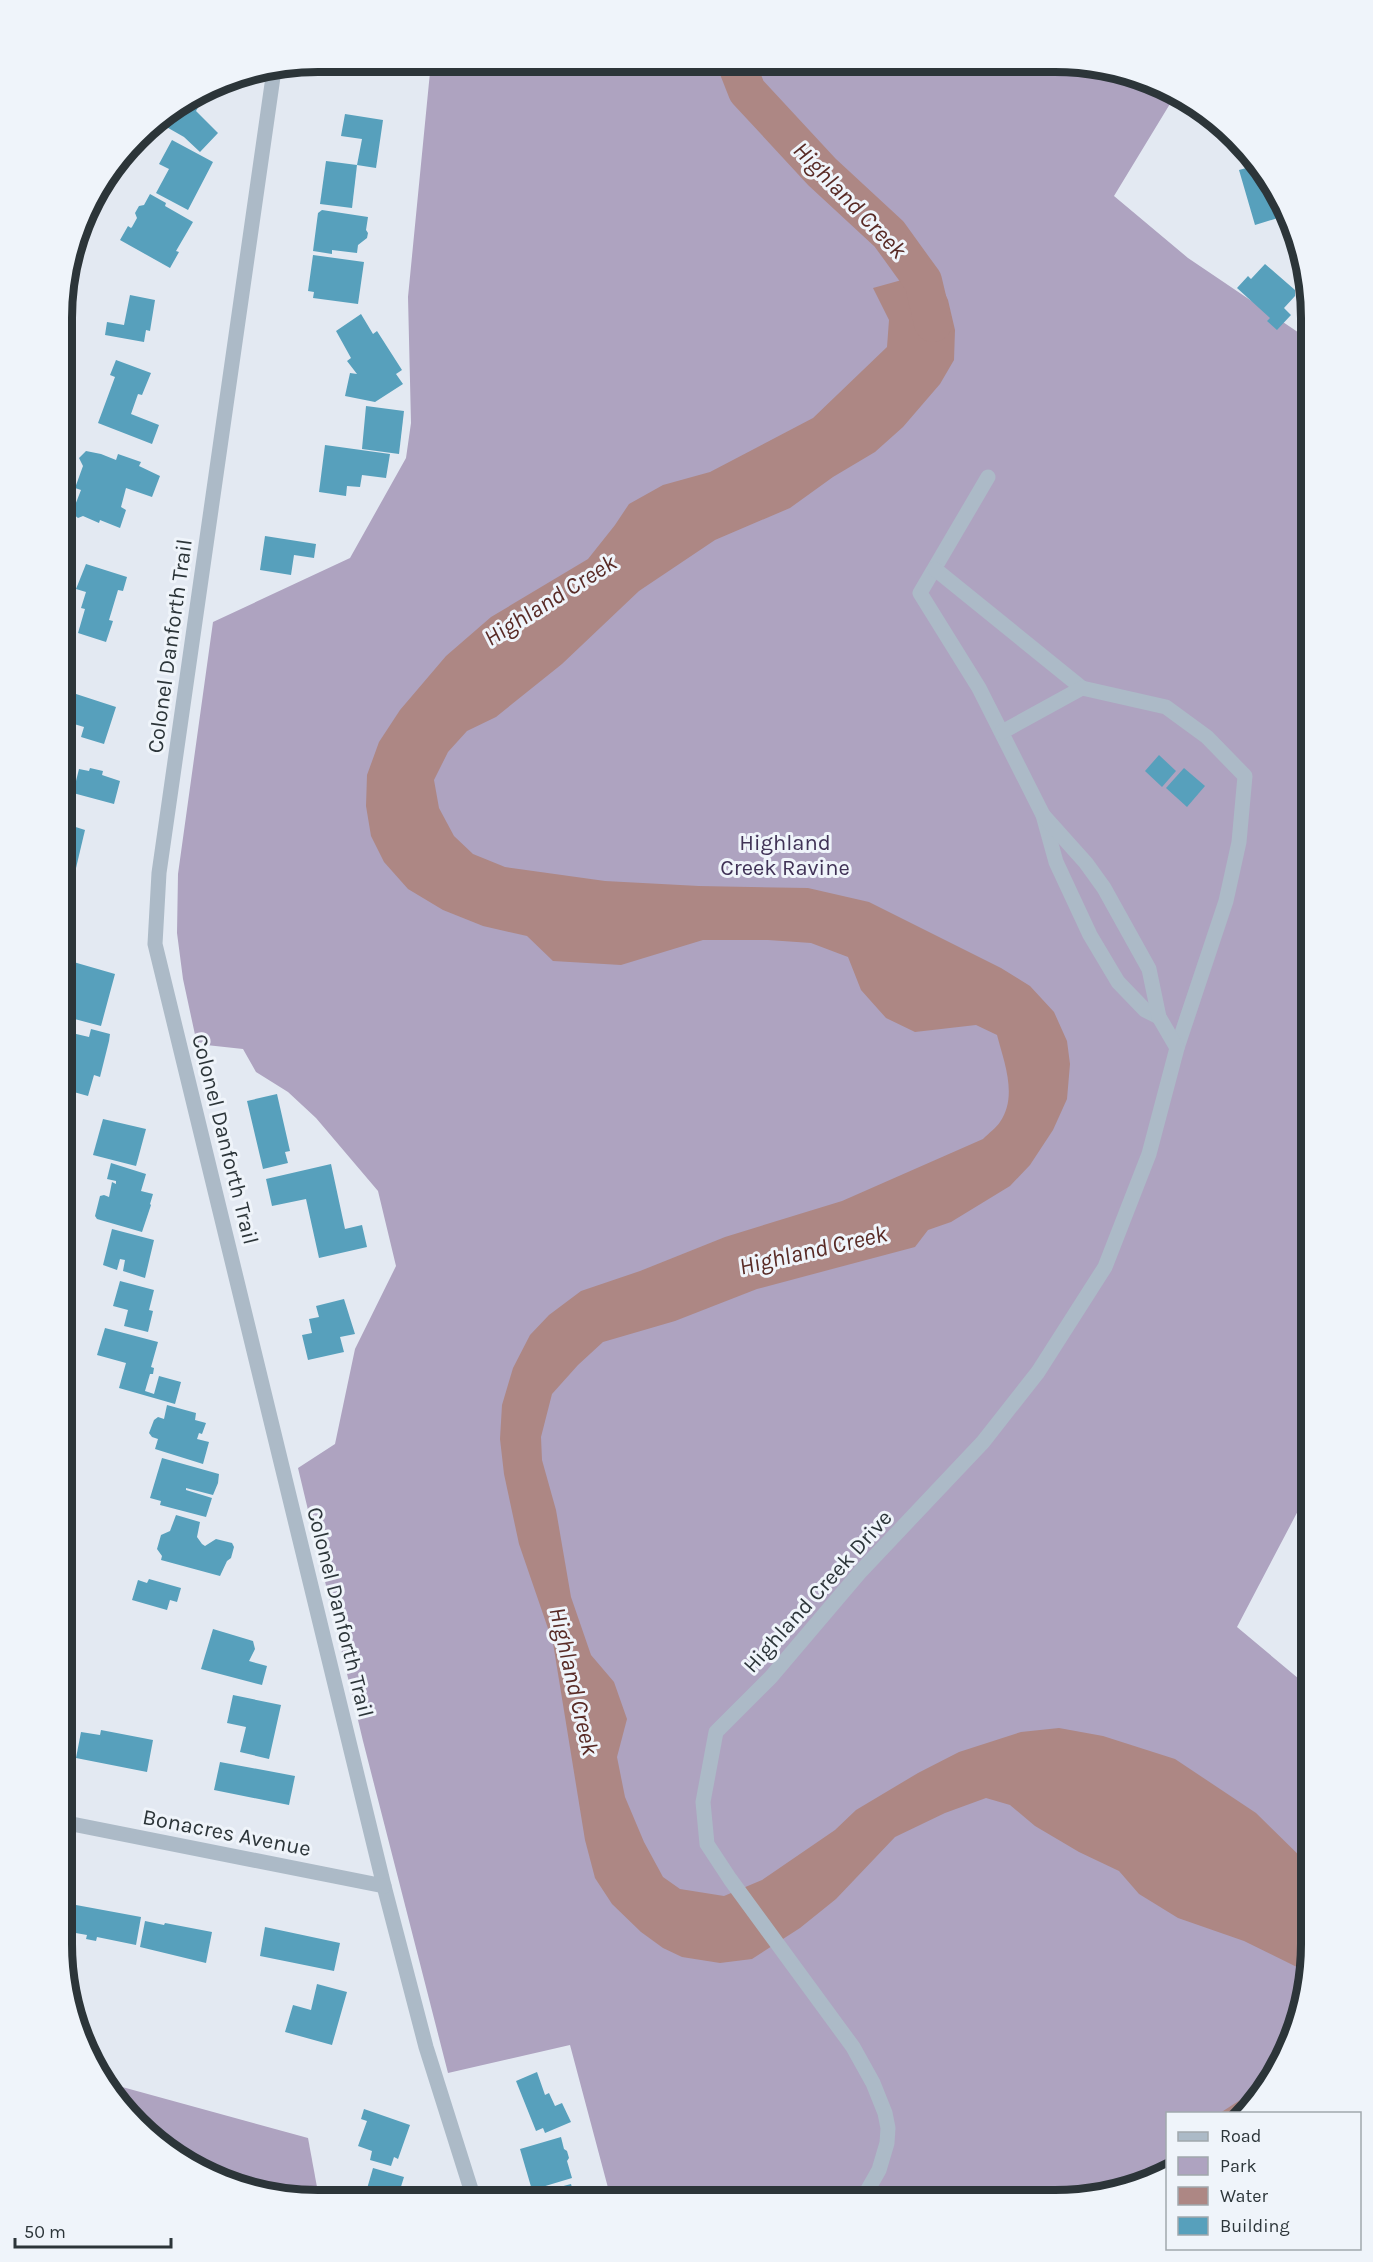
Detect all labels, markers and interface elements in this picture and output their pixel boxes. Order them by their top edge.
water label: Highland Creek [787,136,913,265]
street label: Colonel Danforth Trail [142,537,198,755]
water label: Highland Creek [478,548,622,652]
park label: Highland Creek Ravine [720,830,850,881]
street label: Colonel Danforth Trail [186,1031,264,1247]
water label: Highland Creek [736,1219,891,1281]
street label: Colonel Danforth Trail [301,1504,379,1720]
street label: Highland Creek Drive [738,1505,898,1678]
water label: Highland Creek [543,1604,605,1759]
street label: Bonacres Avenue [140,1804,313,1862]
legend [1166,2112,1361,2250]
text: Road [1220,2125,1261,2147]
text: Park [1220,2155,1257,2177]
text: Water [1220,2185,1268,2207]
scale bar [15,2211,171,2249]
text: Building [1220,2215,1290,2237]
text: 50 m [24,2221,66,2243]

